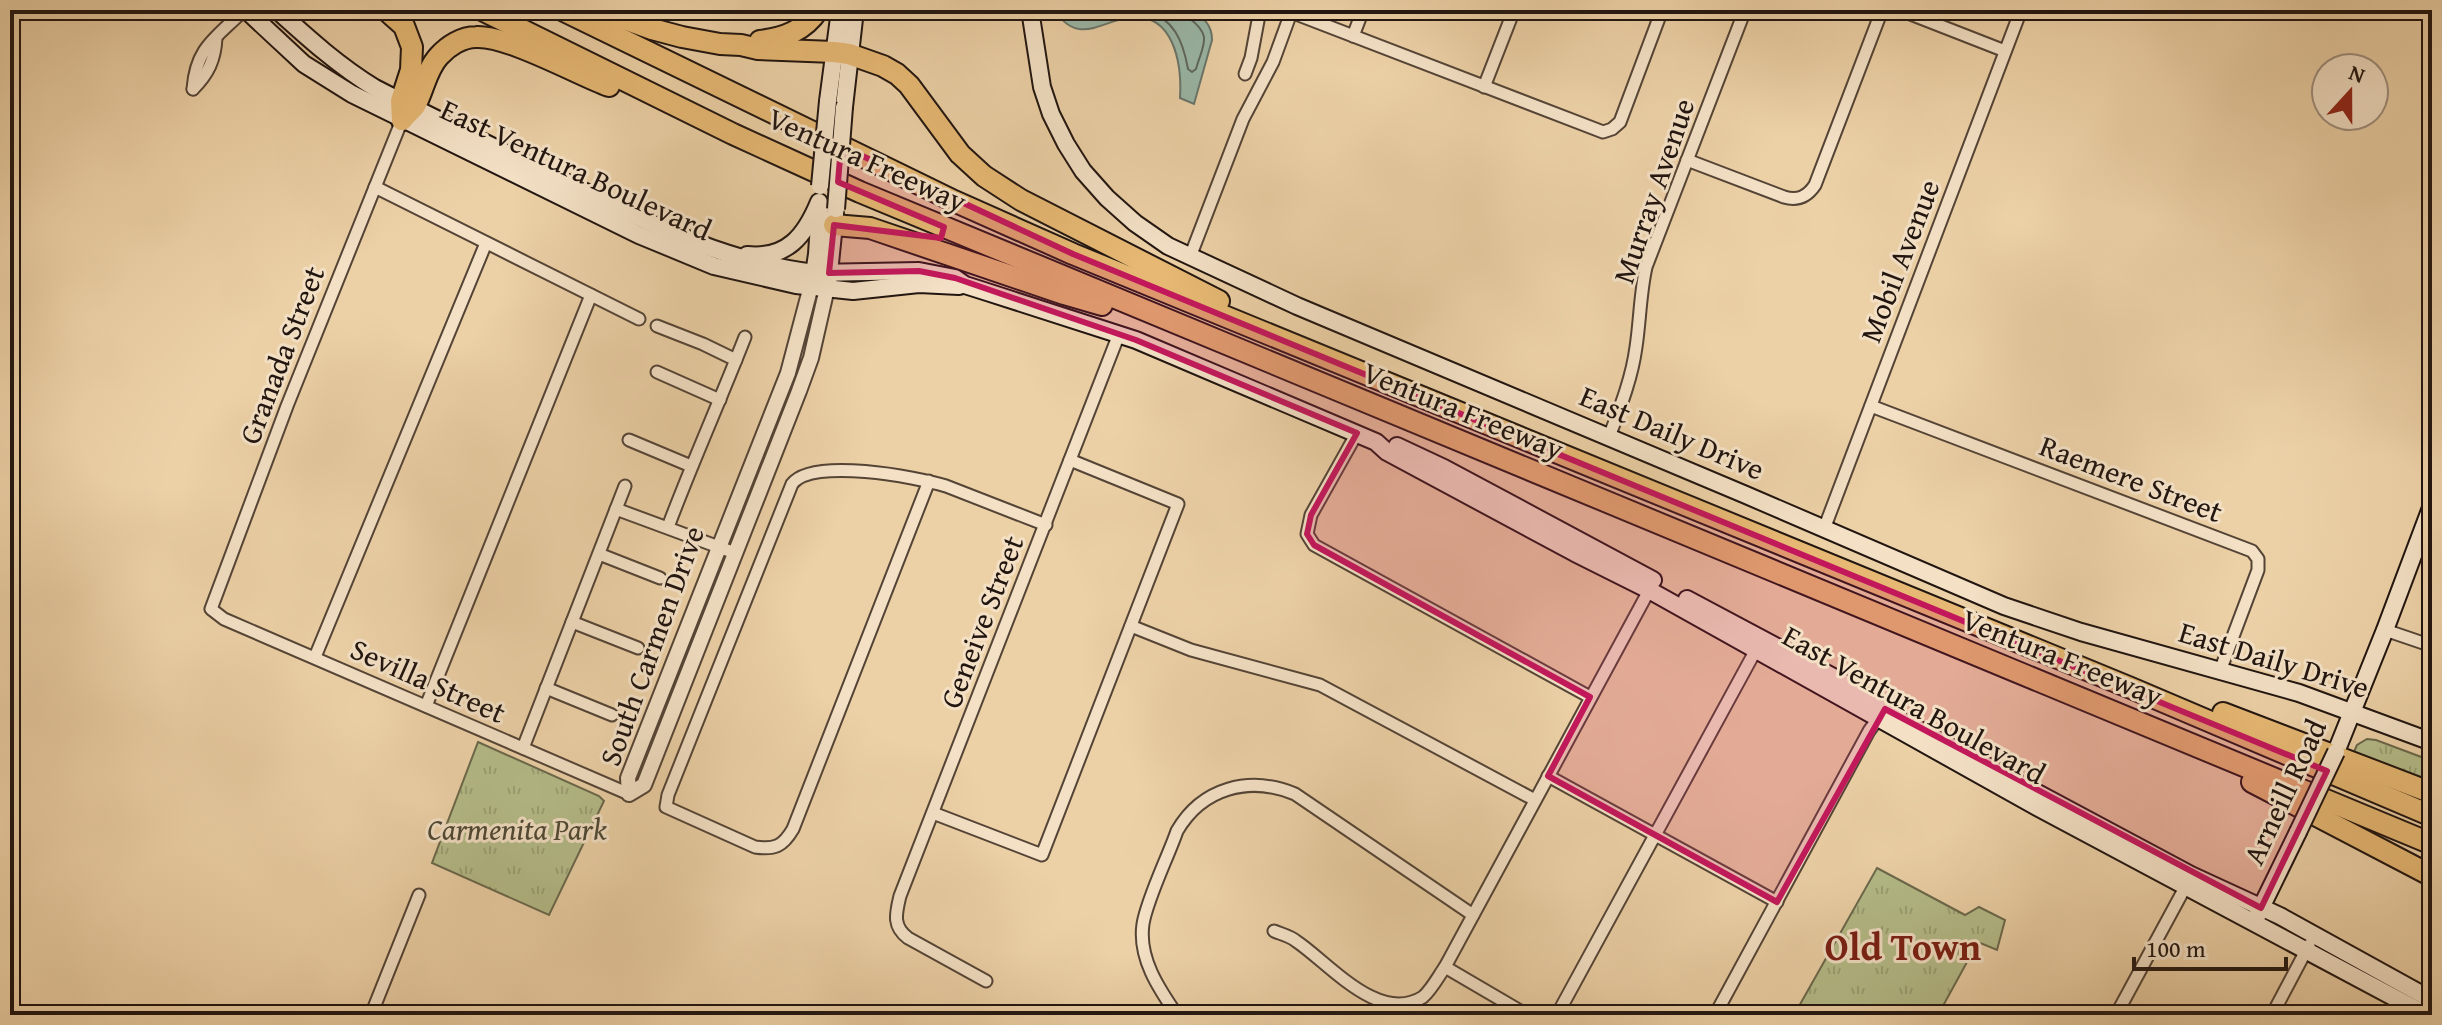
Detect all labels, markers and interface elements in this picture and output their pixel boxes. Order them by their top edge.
north arrow [2310,52,2390,132]
text: N [2345,56,2370,91]
street label: East Ventura Boulevard [434,87,719,251]
street label: Murray Avenue [1601,92,1705,289]
street label: Ventura Freeway [761,96,974,223]
street label: Mobil Avenue [1848,173,1950,348]
street label: Granada Street [227,259,335,450]
street label: Ventura Freeway [1356,350,1570,470]
street label: East Daily Drive [1573,373,1771,491]
street label: Raemere Street [2034,423,2230,533]
street label: South Carmen Drive [587,520,715,772]
street label: Geneive Street [928,528,1034,714]
street label: Ventura Freeway [1955,597,2169,717]
street label: East Daily Drive [2174,609,2375,709]
street label: East Ventura Boulevard [1775,613,2054,795]
street label: Sevilla Street [344,626,513,734]
street label: Arneill Road [2231,712,2337,872]
park label: Carmenita Park [427,807,607,851]
district label: Old Town [1825,918,1982,974]
scale bar [2134,921,2286,971]
text: 100 m [2146,931,2206,966]

